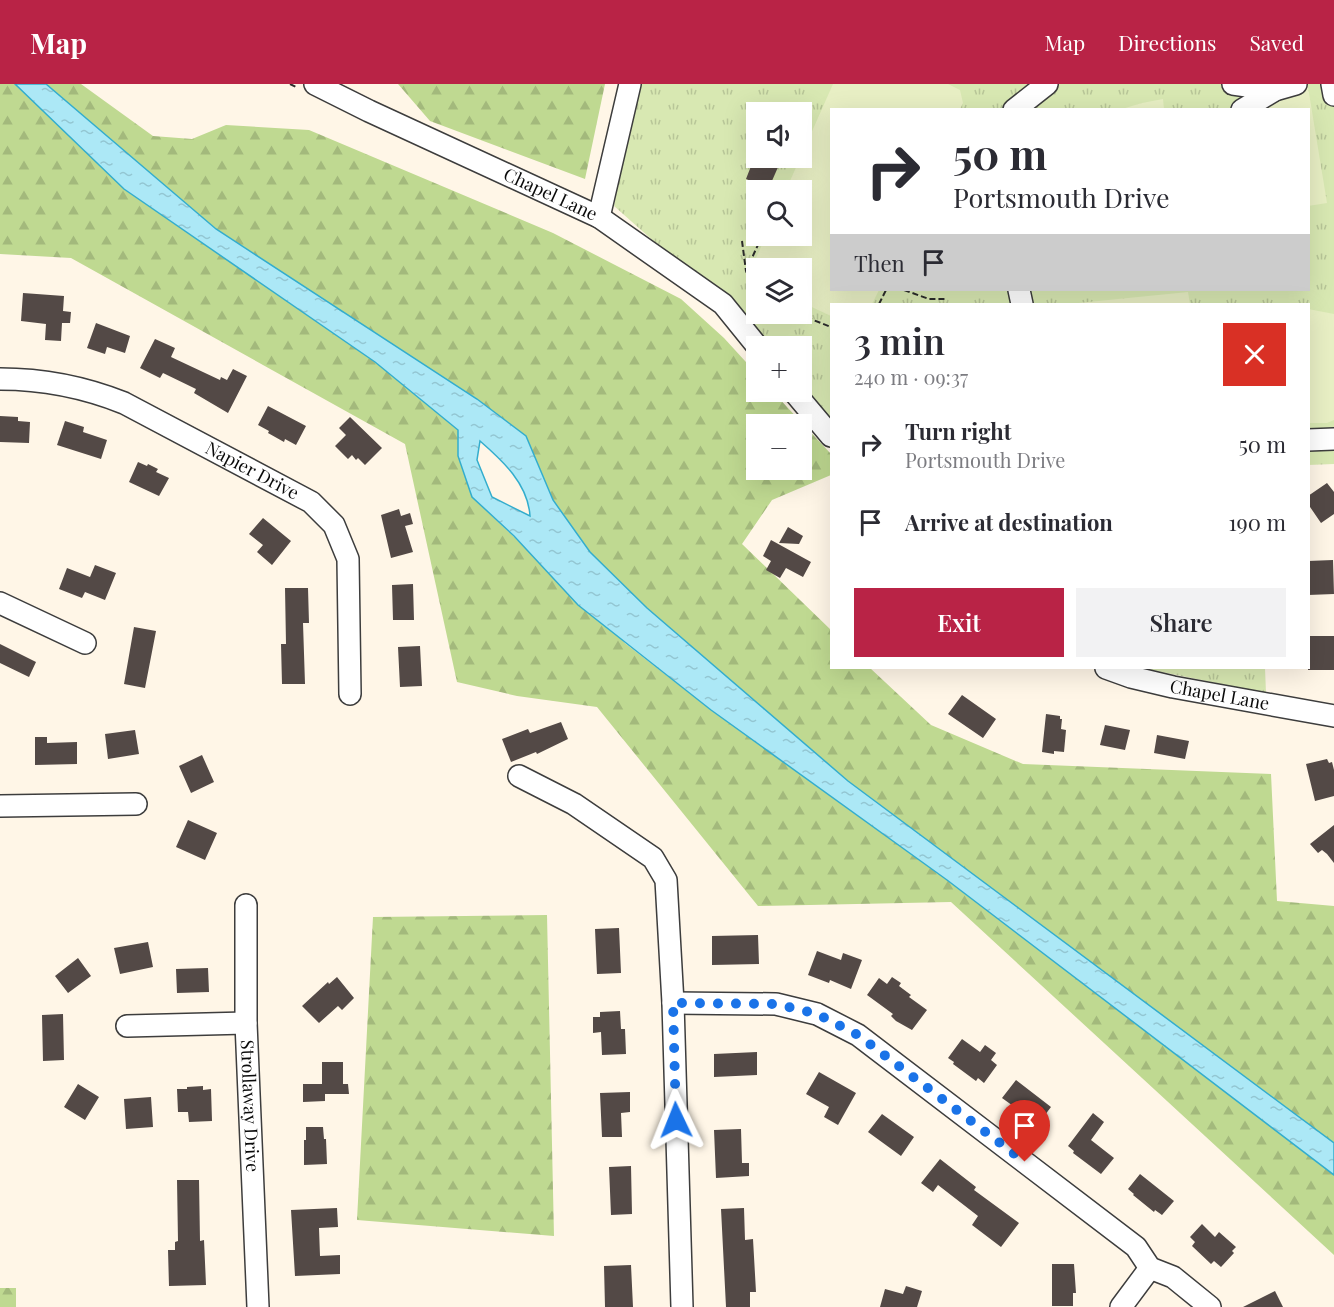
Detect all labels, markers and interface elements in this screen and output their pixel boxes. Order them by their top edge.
text: Map [30,24,87,61]
text: Map [1044,28,1085,56]
text: Directions [1118,28,1216,56]
text: Saved [1249,28,1304,56]
map controls [746,102,812,480]
button: sound [746,102,812,168]
text: 50 m [953,125,1047,181]
icon: right [854,132,932,210]
street label: Chapel Lane [500,162,601,226]
text: Portsmouth Drive [953,179,1170,215]
button: search [746,180,812,246]
icon: arrive [917,246,950,279]
text: Then [854,248,905,278]
button: layers [746,258,812,324]
text: 3 min [854,316,945,364]
button: close [1223,323,1286,386]
button: + [746,336,812,402]
text: 240 m · 09:37 [854,363,968,390]
button: − [746,414,812,480]
text: Turn right [905,416,1011,446]
icon: right [854,428,887,461]
text: 50 m [1239,429,1286,459]
street label: Napier Drive [202,435,303,504]
text: Portsmouth Drive [905,446,1065,473]
icon: arrive [854,506,887,539]
text: Arrive at destination [905,507,1113,537]
text: 190 m [1228,507,1286,537]
button: Exit [854,588,1064,657]
button: Share [1076,588,1286,657]
street label: Chapel Lane [1168,674,1271,715]
street label: Strollaway Drive [236,1039,265,1173]
position arrow [644,1088,708,1152]
pin [999,1100,1050,1162]
icon: arrive [1008,1109,1041,1142]

